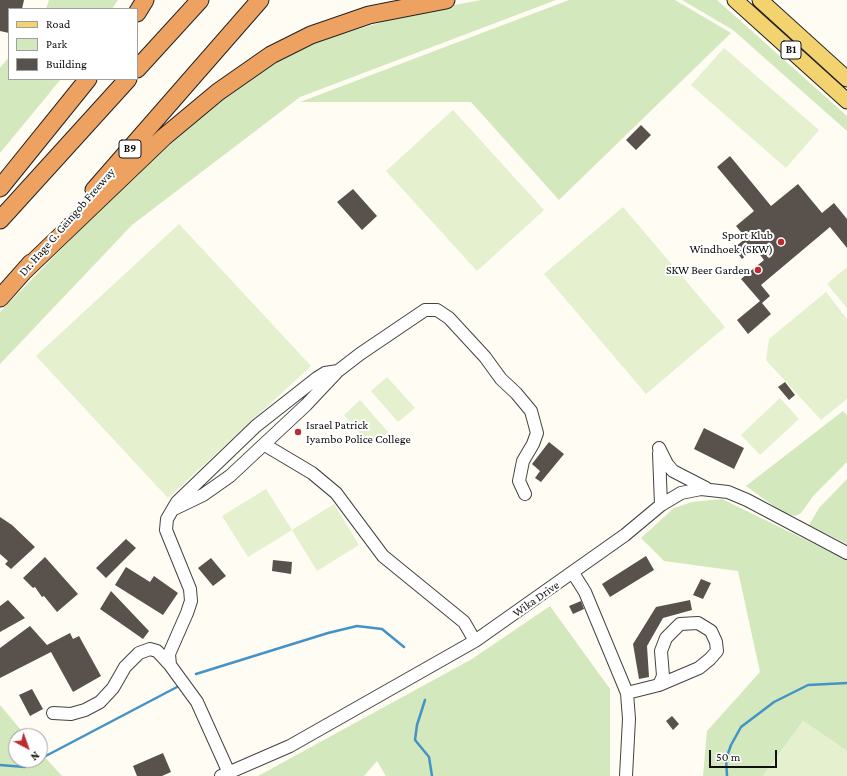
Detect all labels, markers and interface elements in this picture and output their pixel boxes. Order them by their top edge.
legend [8,8,138,80]
text: Road [46,17,70,31]
text: Park [46,37,67,51]
road number: B1 [781,41,801,59]
text: Building [46,57,87,71]
road number: B9 [119,140,141,158]
street label: Dr. Hage G. Geingob Freeway [16,165,118,279]
place label: Sport Klub Windhoek (SKW) [689,228,773,256]
marker: Sport Klub Windhoek (SKW) [776,237,786,247]
place label: SKW Beer Garden [666,263,750,277]
marker: SKW Beer Garden [753,265,763,275]
place label: Israel Patrick Iyambo Police College [306,418,411,446]
marker: Israel Patrick Iyambo Police College [293,427,303,437]
street label: Wika Drive [510,578,562,620]
north arrow [8,728,48,768]
scale bar [711,742,779,768]
text: N [28,749,42,763]
text: 50 m [716,750,740,764]

